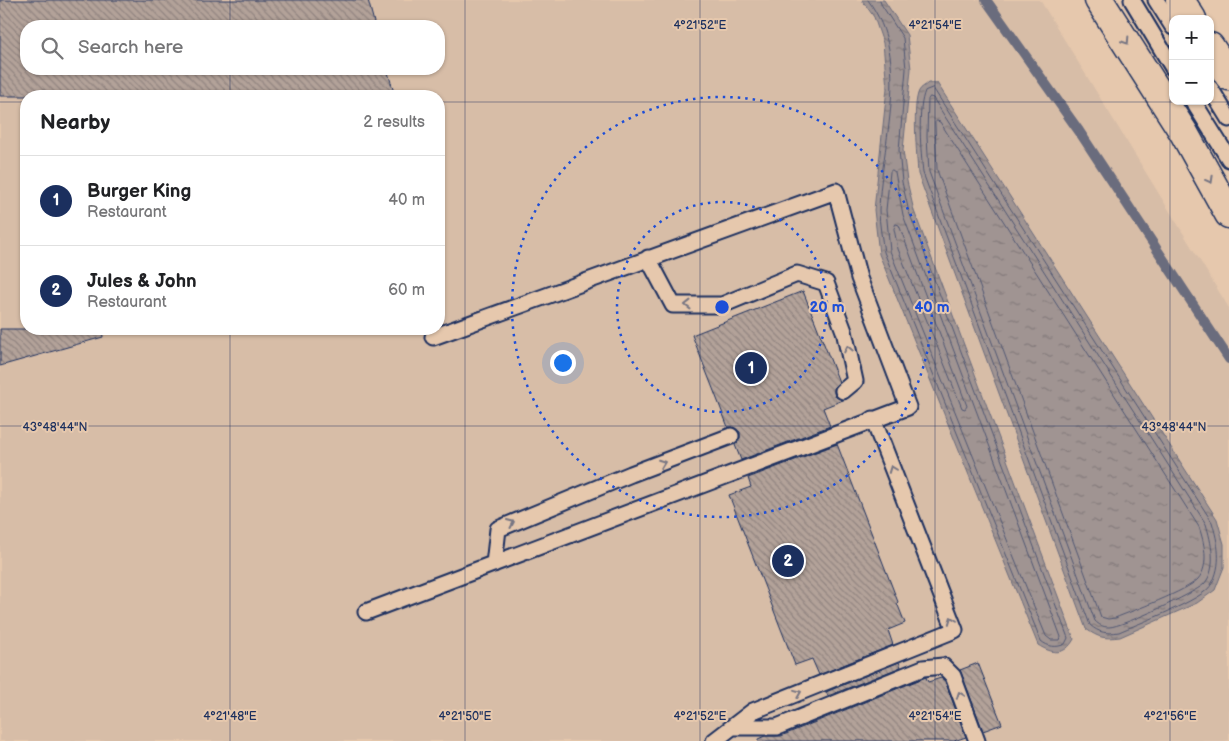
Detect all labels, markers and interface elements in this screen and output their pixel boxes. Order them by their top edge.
map controls [1169,15,1214,105]
button: + [1169,15,1214,60]
text: 4°21'52"E [674,18,727,33]
text: 4°21'54"E [908,18,962,33]
search box [20,20,445,75]
icon: search [38,34,66,62]
text: Search here [78,36,183,59]
one-way arrow [1119,36,1129,45]
button: − [1169,60,1214,105]
text: Nearby [40,110,110,135]
text: 2 results [363,113,425,132]
one-way arrow [1204,174,1214,183]
text: Burger King [87,180,191,203]
text: 1 [53,191,59,210]
text: 40 m [388,191,425,210]
text: Restaurant [87,203,167,222]
text: Jules & John [87,270,197,293]
text: 2 [51,281,61,300]
text: 60 m [388,281,425,300]
text: Restaurant [87,293,167,312]
centre of rings [713,298,731,316]
text: 20 m [810,298,845,317]
text: 40 m [914,298,950,317]
one-way arrow [684,300,692,310]
one-way arrow [843,345,854,353]
pin: 1 [735,349,767,387]
your location [550,350,576,376]
text: 43°48'44"N [22,420,88,435]
text: 43°48'44"N [1141,420,1207,435]
one-way arrow [657,459,665,469]
one-way arrow [888,465,898,474]
one-way arrow [506,519,515,530]
pin: 2 [772,542,804,580]
one-way arrow [947,616,958,625]
one-way arrow [793,689,802,699]
one-way arrow [956,692,966,700]
text: 4°21'48"E [203,709,257,724]
text: 4°21'50"E [439,709,492,724]
text: 4°21'52"E [674,709,727,724]
text: 4°21'54"E [908,709,962,724]
text: 4°21'56"E [1143,709,1197,724]

